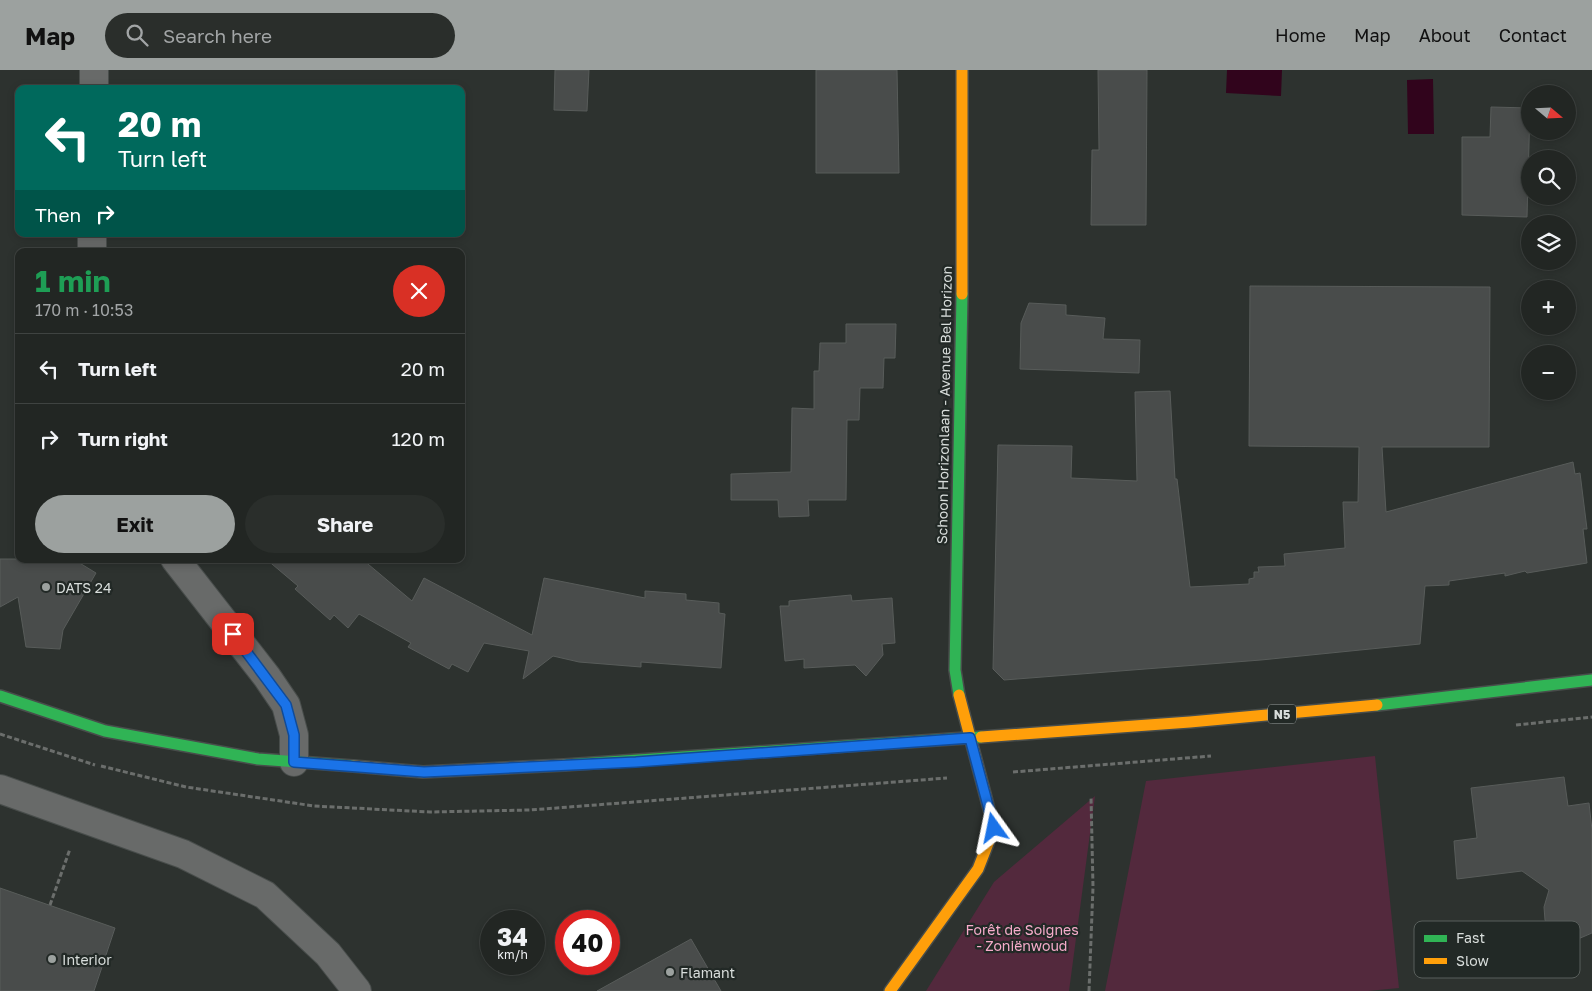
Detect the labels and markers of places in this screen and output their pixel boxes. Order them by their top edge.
place label: DATS 24 [56,579,111,596]
marker: DATS 24 [40,581,52,593]
pin [212,613,254,655]
place label: Interior [62,951,112,968]
marker: Interior [46,953,58,965]
place label: Flamant [680,964,735,981]
marker: Flamant [664,966,676,978]

